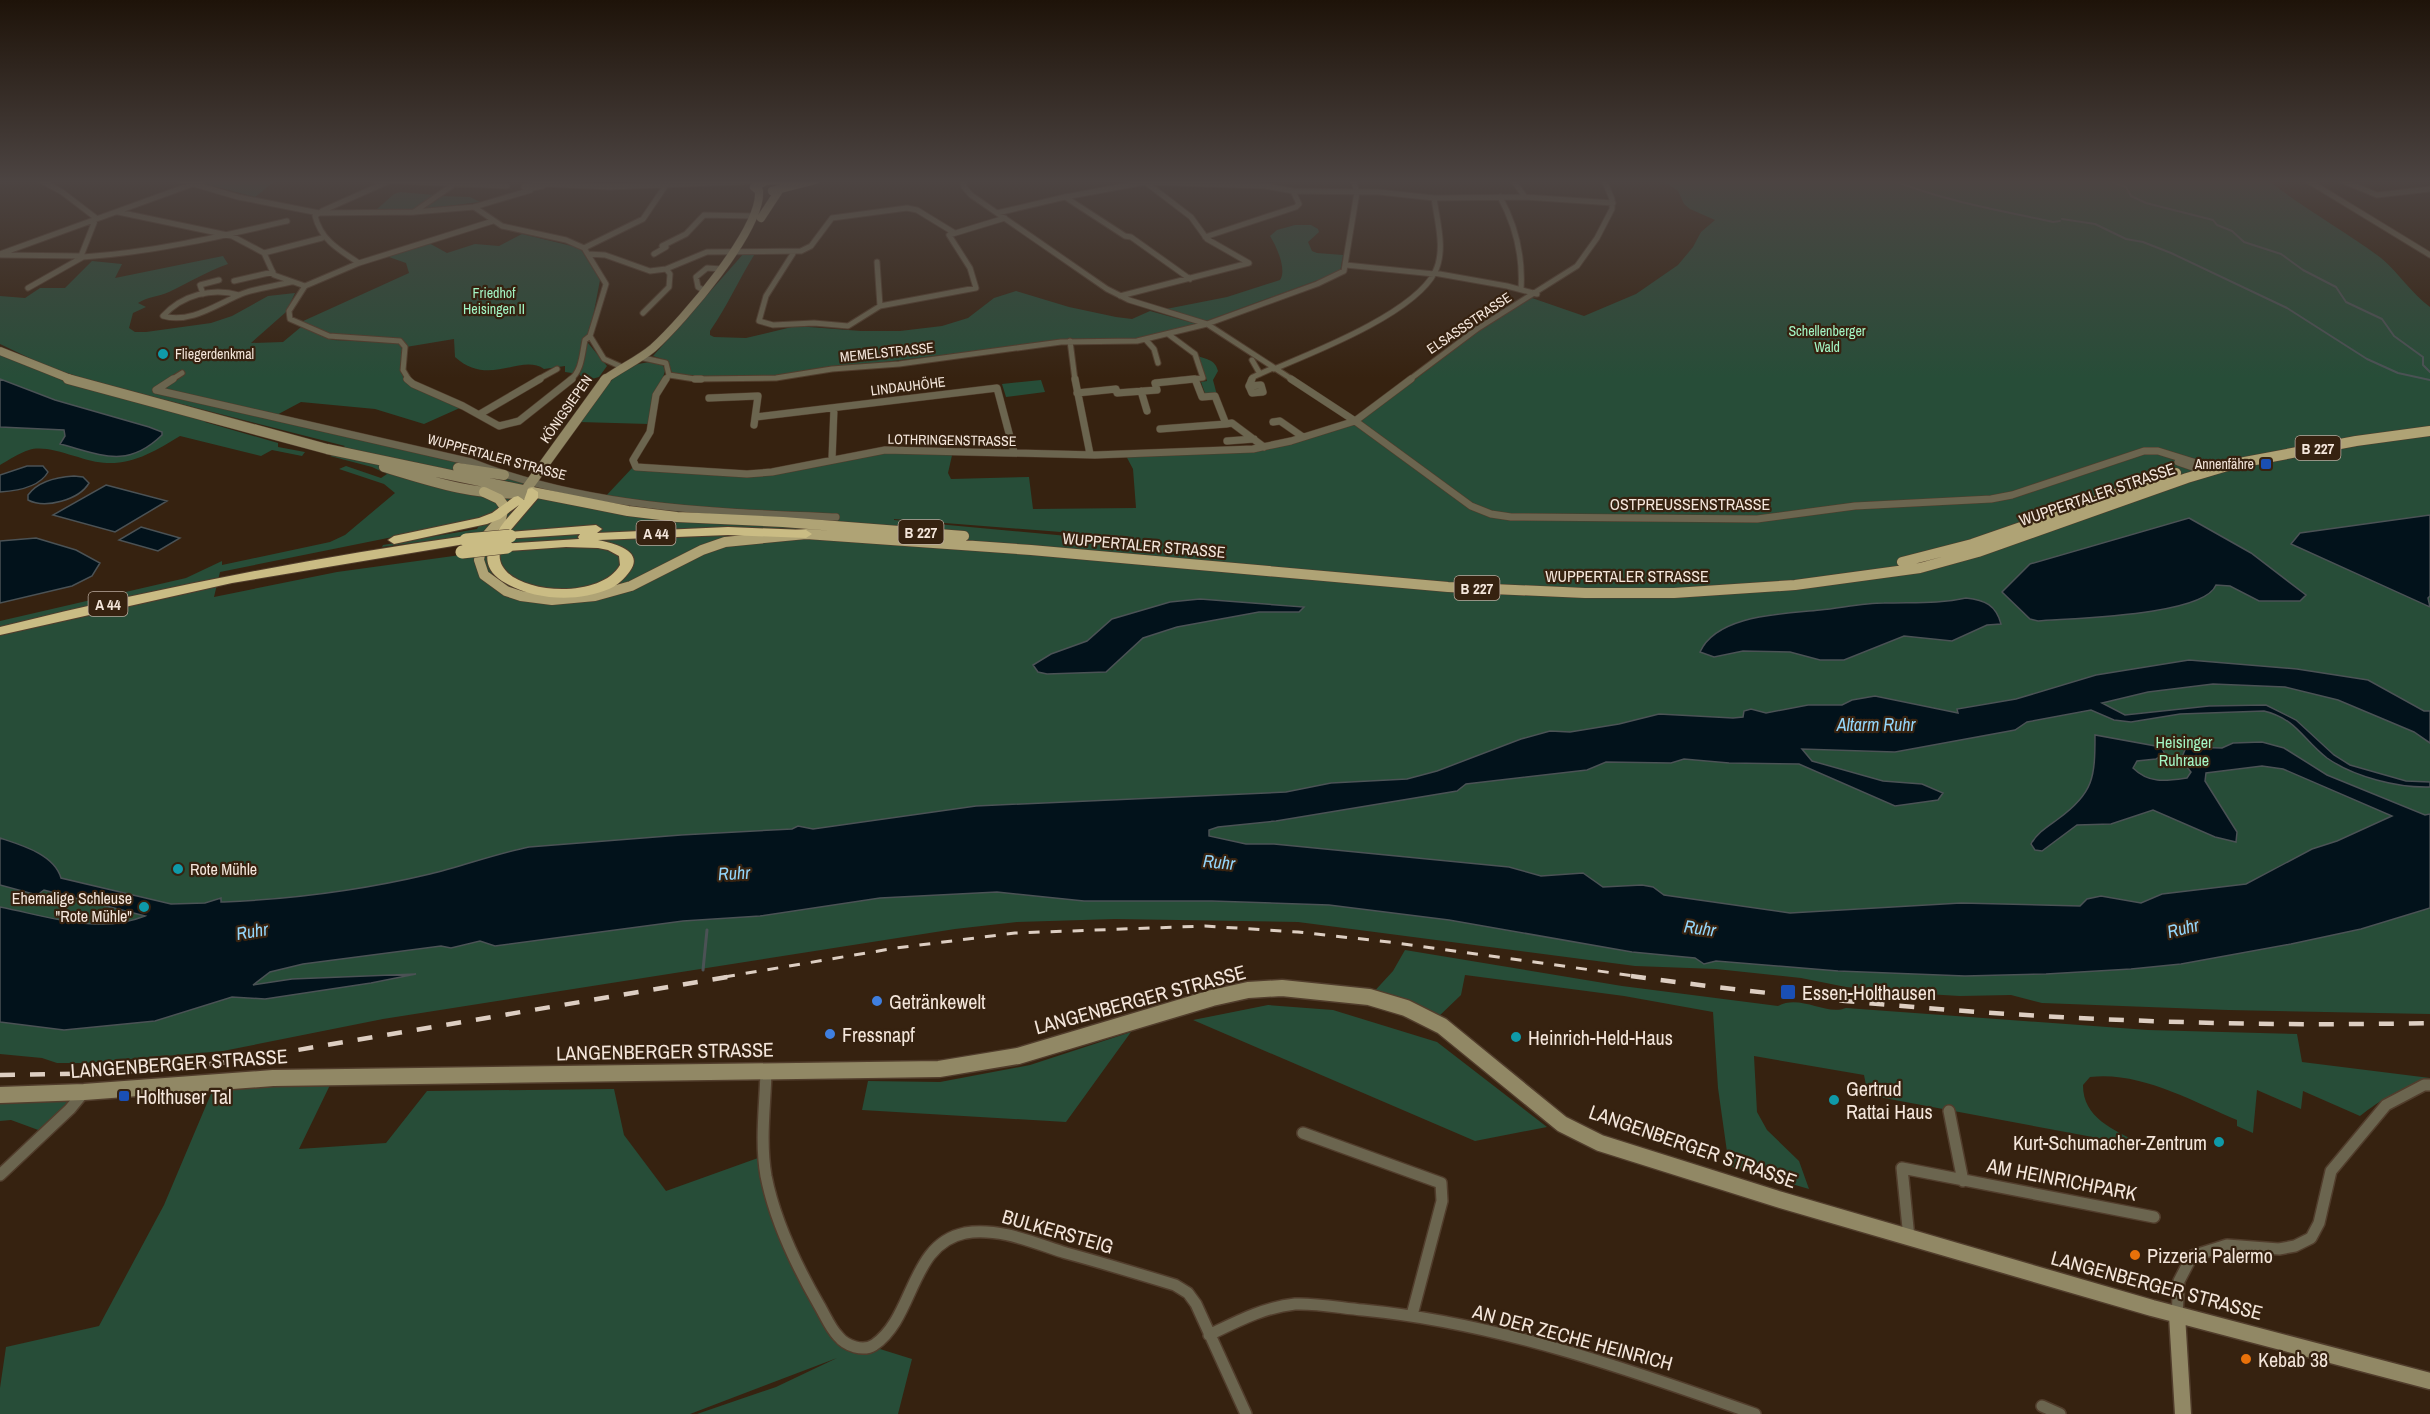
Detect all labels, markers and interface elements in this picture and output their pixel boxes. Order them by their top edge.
park label: Friedhof Heisingen II [463,284,525,318]
street label: ELSASSSTRASSE [1423,288,1515,358]
park label: Schellenberger Wald [1788,322,1866,356]
street label: MEMELSTRASSE [839,338,935,366]
place label: Fliegerdenkmal [175,345,254,363]
marker: Fliegerdenkmal [156,347,170,361]
street label: KÖNIGSIEPEN [536,371,596,447]
street label: LINDAUHÖHE [870,372,946,400]
street label: WUPPERTALER STRASSE [426,430,568,484]
street label: LOTHRINGENSTRASSE [887,430,1017,450]
road number: B 227 [2296,436,2340,460]
place label: Annenfähre [2194,455,2254,473]
street label: WUPPERTALER STRASSE [2016,457,2178,531]
marker: Annenfähre [2259,457,2273,471]
street label: OSTPREUSSENSTRASSE [1610,493,1770,515]
road number: B 227 [898,520,944,544]
road number: A 44 [636,521,676,545]
street label: WUPPERTALER STRASSE [1062,527,1226,563]
street label: WUPPERTALER STRASSE [1545,565,1709,587]
road number: B 227 [1454,576,1500,600]
road number: A 44 [88,592,128,616]
water label: Altarm Ruhr [1836,712,1916,737]
park label: Heisinger Ruhraue [2156,731,2213,771]
water label: Ruhr [1202,848,1237,876]
place label: Rote Mühle [190,858,257,880]
water label: Ruhr [717,860,752,886]
marker: Rote Mühle [171,862,185,876]
place label: Ehemalige Schleuse "Rote Mühle" [12,887,132,927]
marker: Ehemalige Schleuse "Rote Mühle" [137,900,151,914]
water label: Ruhr [2164,912,2203,944]
water label: Ruhr [1682,913,1719,943]
water label: Ruhr [234,916,271,946]
street label: LANGENBERGER STRASSE [1031,958,1249,1040]
place label: Essen-Holthausen [1802,979,1936,1006]
marker: Essen-Holthausen [1779,983,1797,1001]
place label: Getränkewelt [889,988,986,1015]
marker: Getränkewelt [870,994,884,1008]
place label: Fressnapf [842,1021,915,1048]
place label: Heinrich-Held-Haus [1528,1024,1673,1051]
marker: Fressnapf [823,1027,837,1041]
marker: Heinrich-Held-Haus [1509,1030,1523,1044]
street label: LANGENBERGER STRASSE [556,1036,774,1066]
street label: LANGENBERGER STRASSE [69,1042,289,1084]
place label: Gertrud Rattai Haus [1846,1075,1933,1125]
place label: Holthuser Tal [136,1083,232,1110]
marker: Holthuser Tal [117,1089,131,1103]
marker: Gertrud Rattai Haus [1827,1093,1841,1107]
street label: LANGENBERGER STRASSE [1586,1098,1800,1194]
place label: Kurt-Schumacher-Zentrum [2013,1129,2207,1156]
marker: Kurt-Schumacher-Zentrum [2212,1135,2226,1149]
street label: AM HEINRICHPARK [1984,1151,2139,1207]
street label: BULKERSTEIG [999,1202,1117,1260]
place label: Pizzeria Palermo [2147,1242,2273,1269]
street label: LANGENBERGER STRASSE [2048,1244,2266,1326]
marker: Pizzeria Palermo [2128,1248,2142,1262]
street label: AN DER ZECHE HEINRICH [1469,1297,1676,1377]
place label: Kebab 38 [2258,1346,2328,1373]
marker: Kebab 38 [2239,1352,2253,1366]

